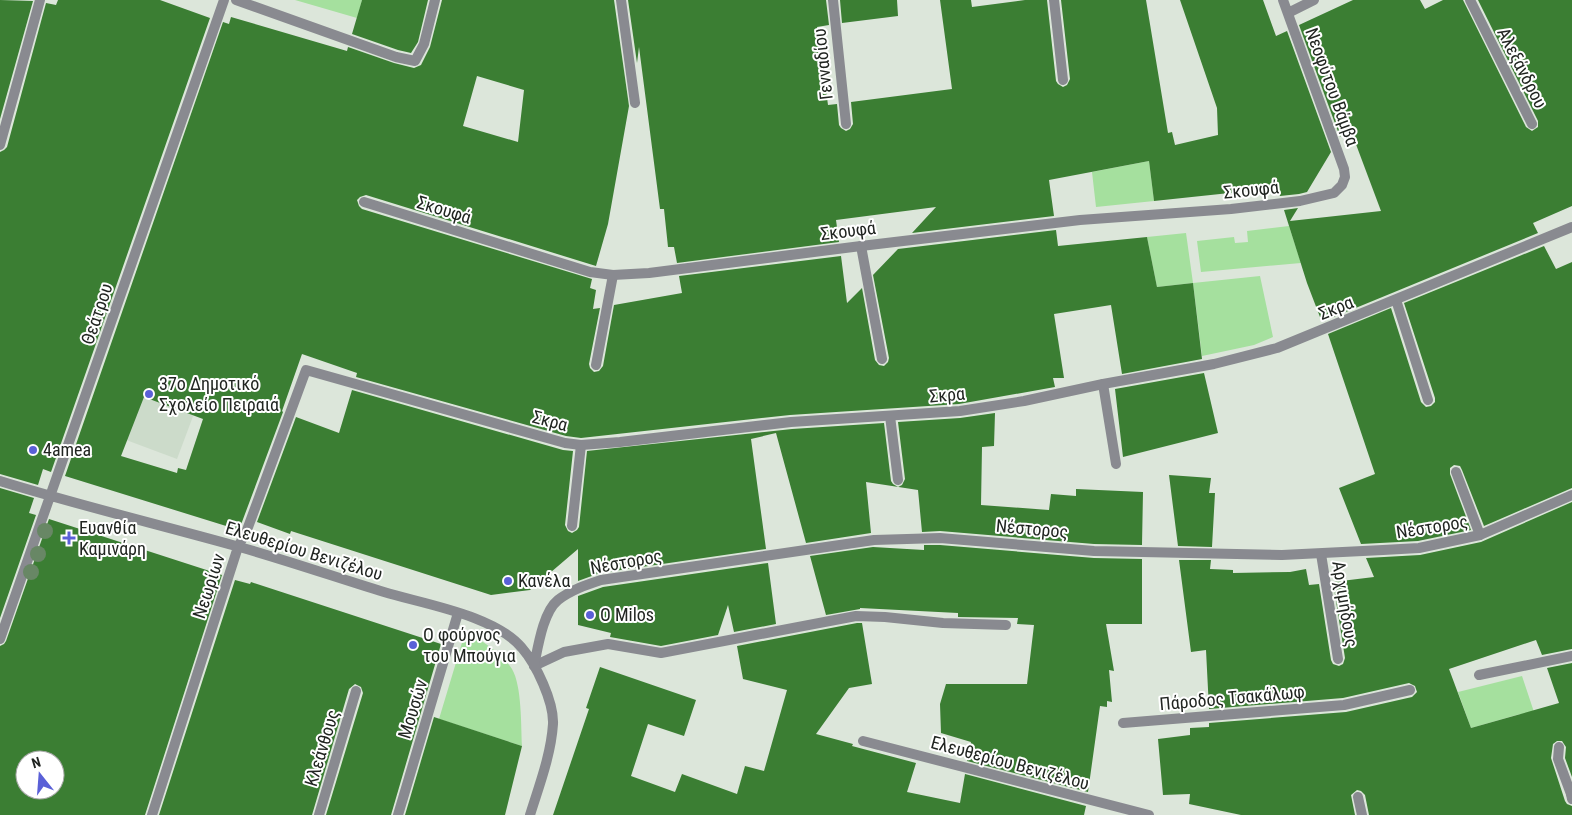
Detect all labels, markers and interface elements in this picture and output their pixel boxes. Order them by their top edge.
street label: Αλεξάνδρου [1493,24,1552,112]
street label: Νεοφύτου Βάμβα [1301,25,1364,149]
street label: Γενναδίου [808,27,837,101]
street label: Σκουφά [1222,176,1280,203]
street label: Σκουφά [414,191,474,228]
street label: Σκουφά [819,217,877,244]
street label: Θεάτρου [76,281,117,347]
street label: Σκρα [1315,291,1356,324]
place label: 37ο Δημοτικό Σχολείο Πειραιά [159,373,279,415]
street label: Σκρα [928,382,966,407]
marker: 37ο Δημοτικό Σχολείο Πειραιά [143,388,155,400]
street label: Σκρα [530,406,570,435]
place label: 4amea [43,439,91,460]
marker: 4amea [27,444,39,456]
street label: Νέστορος [1395,510,1469,543]
street label: Νέστορος [995,515,1069,542]
place label: Ευανθία Καμινάρη [79,517,146,559]
street label: Ελευθερίου Βενιζέλου [223,517,385,584]
marker: Ευανθία Καμινάρη [63,532,75,544]
street label: Νέστορος [588,545,663,578]
street label: Νεωρίων [188,550,229,621]
street label: Αρχιμήδους [1328,559,1363,648]
place label: Κανέλα [518,570,570,591]
marker: Κανέλα [502,575,514,587]
place label: O Milos [600,604,654,625]
marker: O Milos [584,609,596,621]
place label: Ο φούρνος του Μπούγια [423,624,516,666]
marker: Ο φούρνος του Μπούγια [407,639,419,651]
street label: Μουσών [394,676,432,741]
street label: Πάροδος Τσακάλωφ [1159,681,1305,714]
street label: Κλεάνθους [300,707,343,789]
street label: Ελευθερίου Βενιζέλου [929,731,1092,794]
north arrow [15,750,65,800]
text: N [30,754,43,771]

